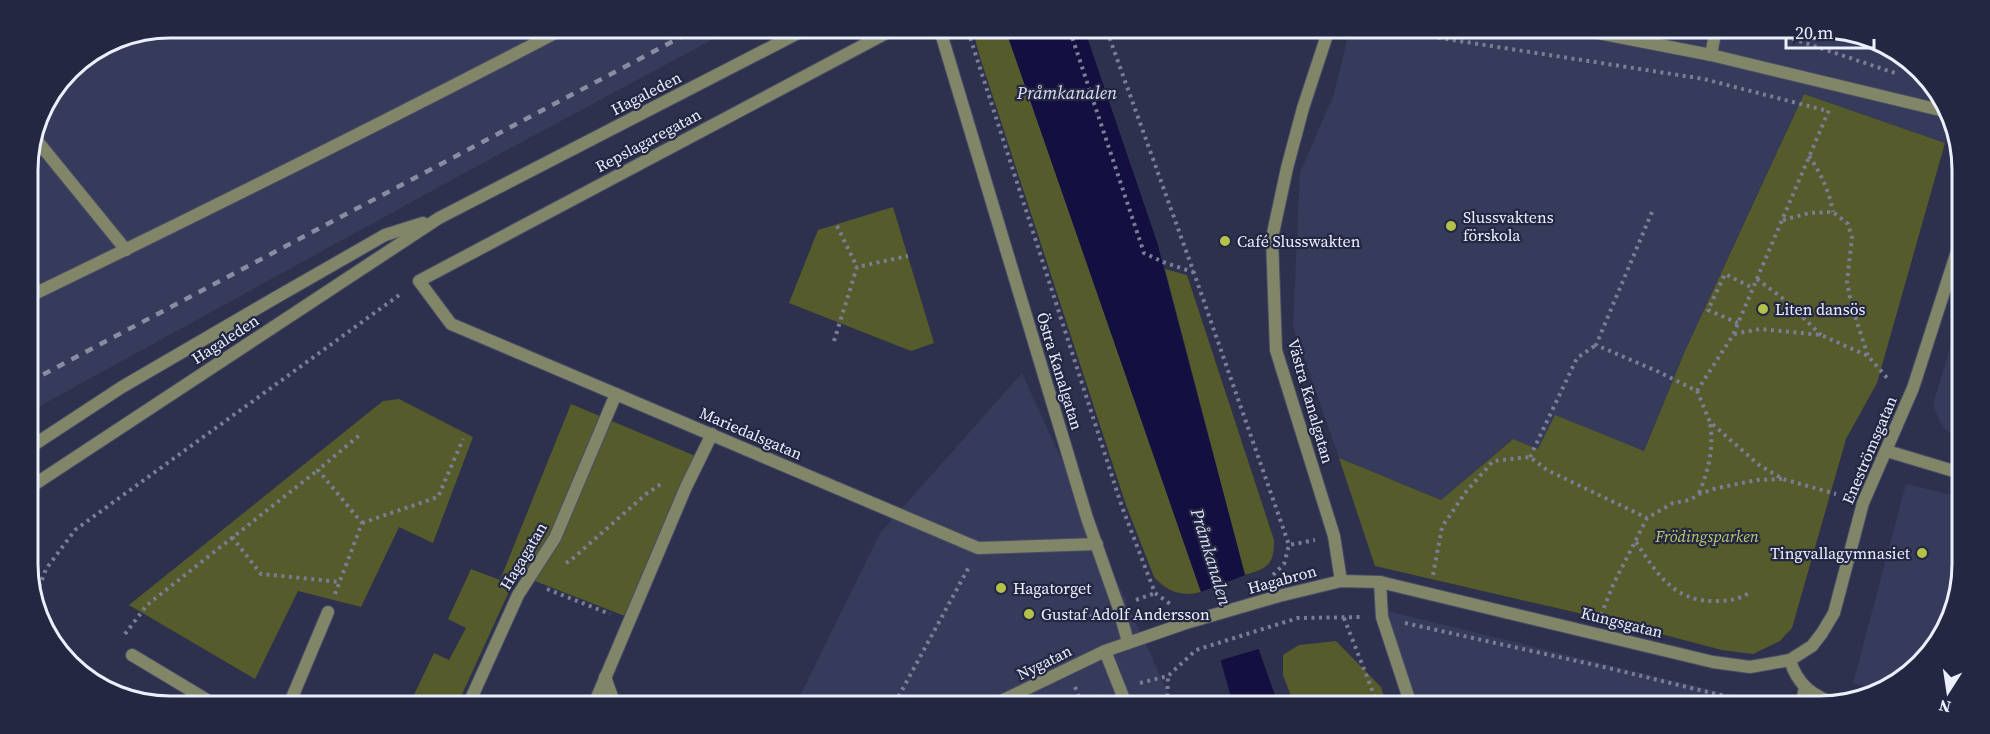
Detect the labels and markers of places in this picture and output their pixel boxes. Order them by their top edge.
place label: Slussvaktens förskola [1463,206,1554,246]
marker: Slussvaktens förskola [1444,219,1458,233]
place label: Café Slusswakten [1237,230,1361,252]
marker: Café Slusswakten [1218,234,1232,248]
place label: Liten dansös [1775,298,1865,320]
marker: Liten dansös [1756,302,1770,316]
place label: Tingvallagymnasiet [1770,542,1911,564]
marker: Tingvallagymnasiet [1915,546,1929,560]
place label: Hagatorget [1013,577,1092,599]
marker: Hagatorget [994,581,1008,595]
place label: Gustaf Adolf Andersson [1041,603,1210,625]
marker: Gustaf Adolf Andersson [1022,607,1036,621]

